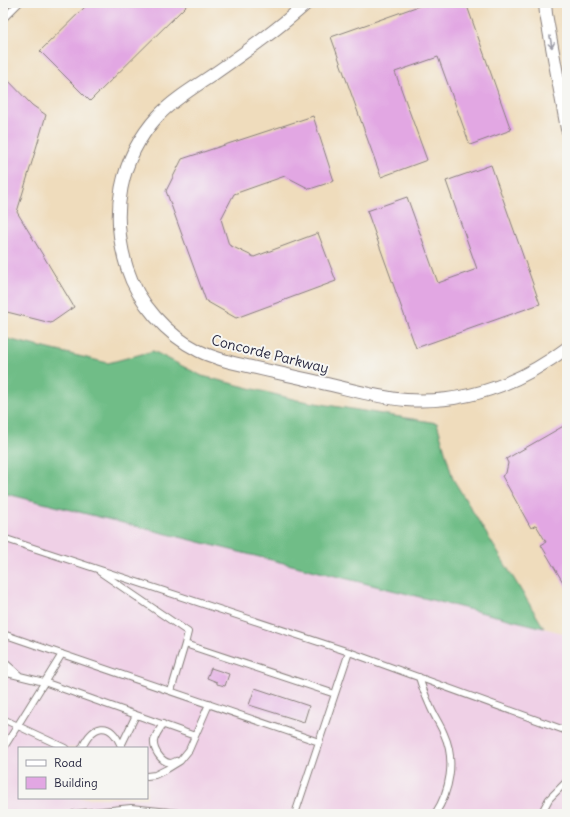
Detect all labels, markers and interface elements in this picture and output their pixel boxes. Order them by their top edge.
one-way arrow [547,35,555,48]
street label: Concorde Parkway [209,331,331,377]
legend [18,747,148,799]
text: Road [54,755,82,770]
text: Building [54,775,98,790]

